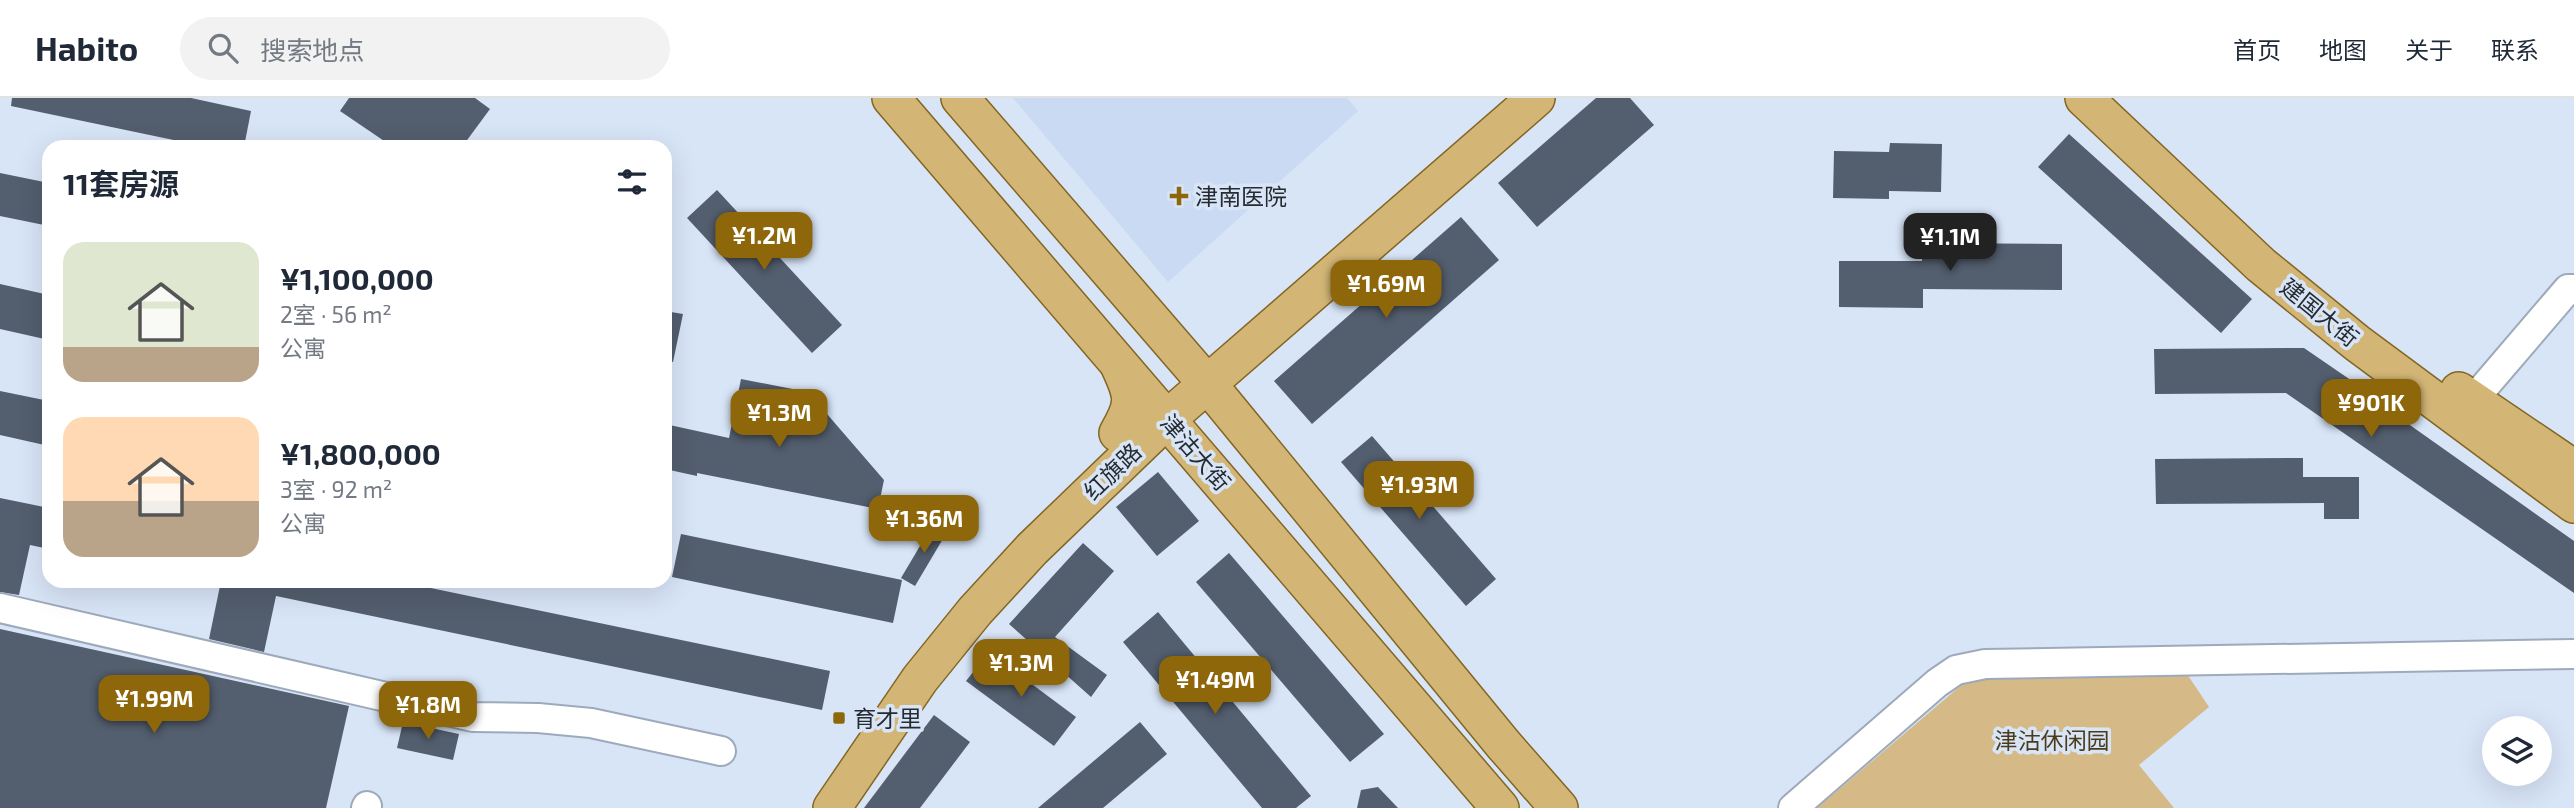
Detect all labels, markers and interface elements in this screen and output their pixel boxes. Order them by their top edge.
search box [180,17,670,80]
text: Habito [35,28,138,68]
icon: search [204,29,242,67]
text: 搜索地点 [260,34,364,65]
text: 首页 [2233,35,2281,64]
text: 地图 [2319,35,2367,64]
text: 关于 [2405,35,2453,64]
text: 联系 [2491,35,2539,64]
icon: filters [613,163,651,201]
text: 11套房源 [63,165,179,201]
place label: 津南医院 [1195,182,1287,210]
marker: 津南医院 [1169,186,1189,206]
pin: ¥1.2M [715,212,813,272]
pin: ¥1.1M [1901,214,1999,273]
text: ¥1.2M [731,221,797,249]
text: ¥1.1M [1920,222,1980,250]
text: ¥1,100,000 [280,260,434,296]
pin: ¥1.69M [1329,260,1443,320]
text: ¥1.69M [1346,269,1426,297]
icon: home [119,270,203,354]
street label: 建国大街 [2275,272,2365,352]
text: 2室 · 56 m² [280,300,392,328]
text: 公寓 [280,334,326,362]
pin: ¥901K [2322,380,2420,439]
text: ¥901K [2337,388,2405,416]
pin: ¥1.3M [730,390,828,449]
text: ¥1.3M [747,398,811,426]
street label: 津沽大街 [1155,408,1237,496]
text: ¥1,800,000 [280,435,441,471]
street label: 红旗路 [1077,437,1147,505]
icon: home [119,445,203,529]
pin: ¥1.93M [1362,462,1476,521]
text: ¥1.93M [1380,470,1458,498]
text: 3室 · 92 m² [280,475,392,503]
pin: ¥1.36M [867,496,981,555]
text: ¥1.36M [885,504,963,532]
text: 公寓 [280,509,326,537]
pin: ¥1.3M [972,640,1070,699]
text: ¥1.3M [989,648,1053,676]
pin: ¥1.49M [1158,656,1272,716]
text: ¥1.49M [1175,665,1255,693]
pin: ¥1.99M [97,676,211,735]
pin: ¥1.8M [379,682,477,741]
text: ¥1.99M [114,684,194,712]
text: ¥1.8M [395,690,461,718]
place label: 育才里 [853,704,922,732]
marker: 育才里 [831,710,847,726]
map controls [2482,716,2552,786]
button: layers [2482,716,2552,786]
park label: 津沽休闲园 [1995,726,2110,754]

